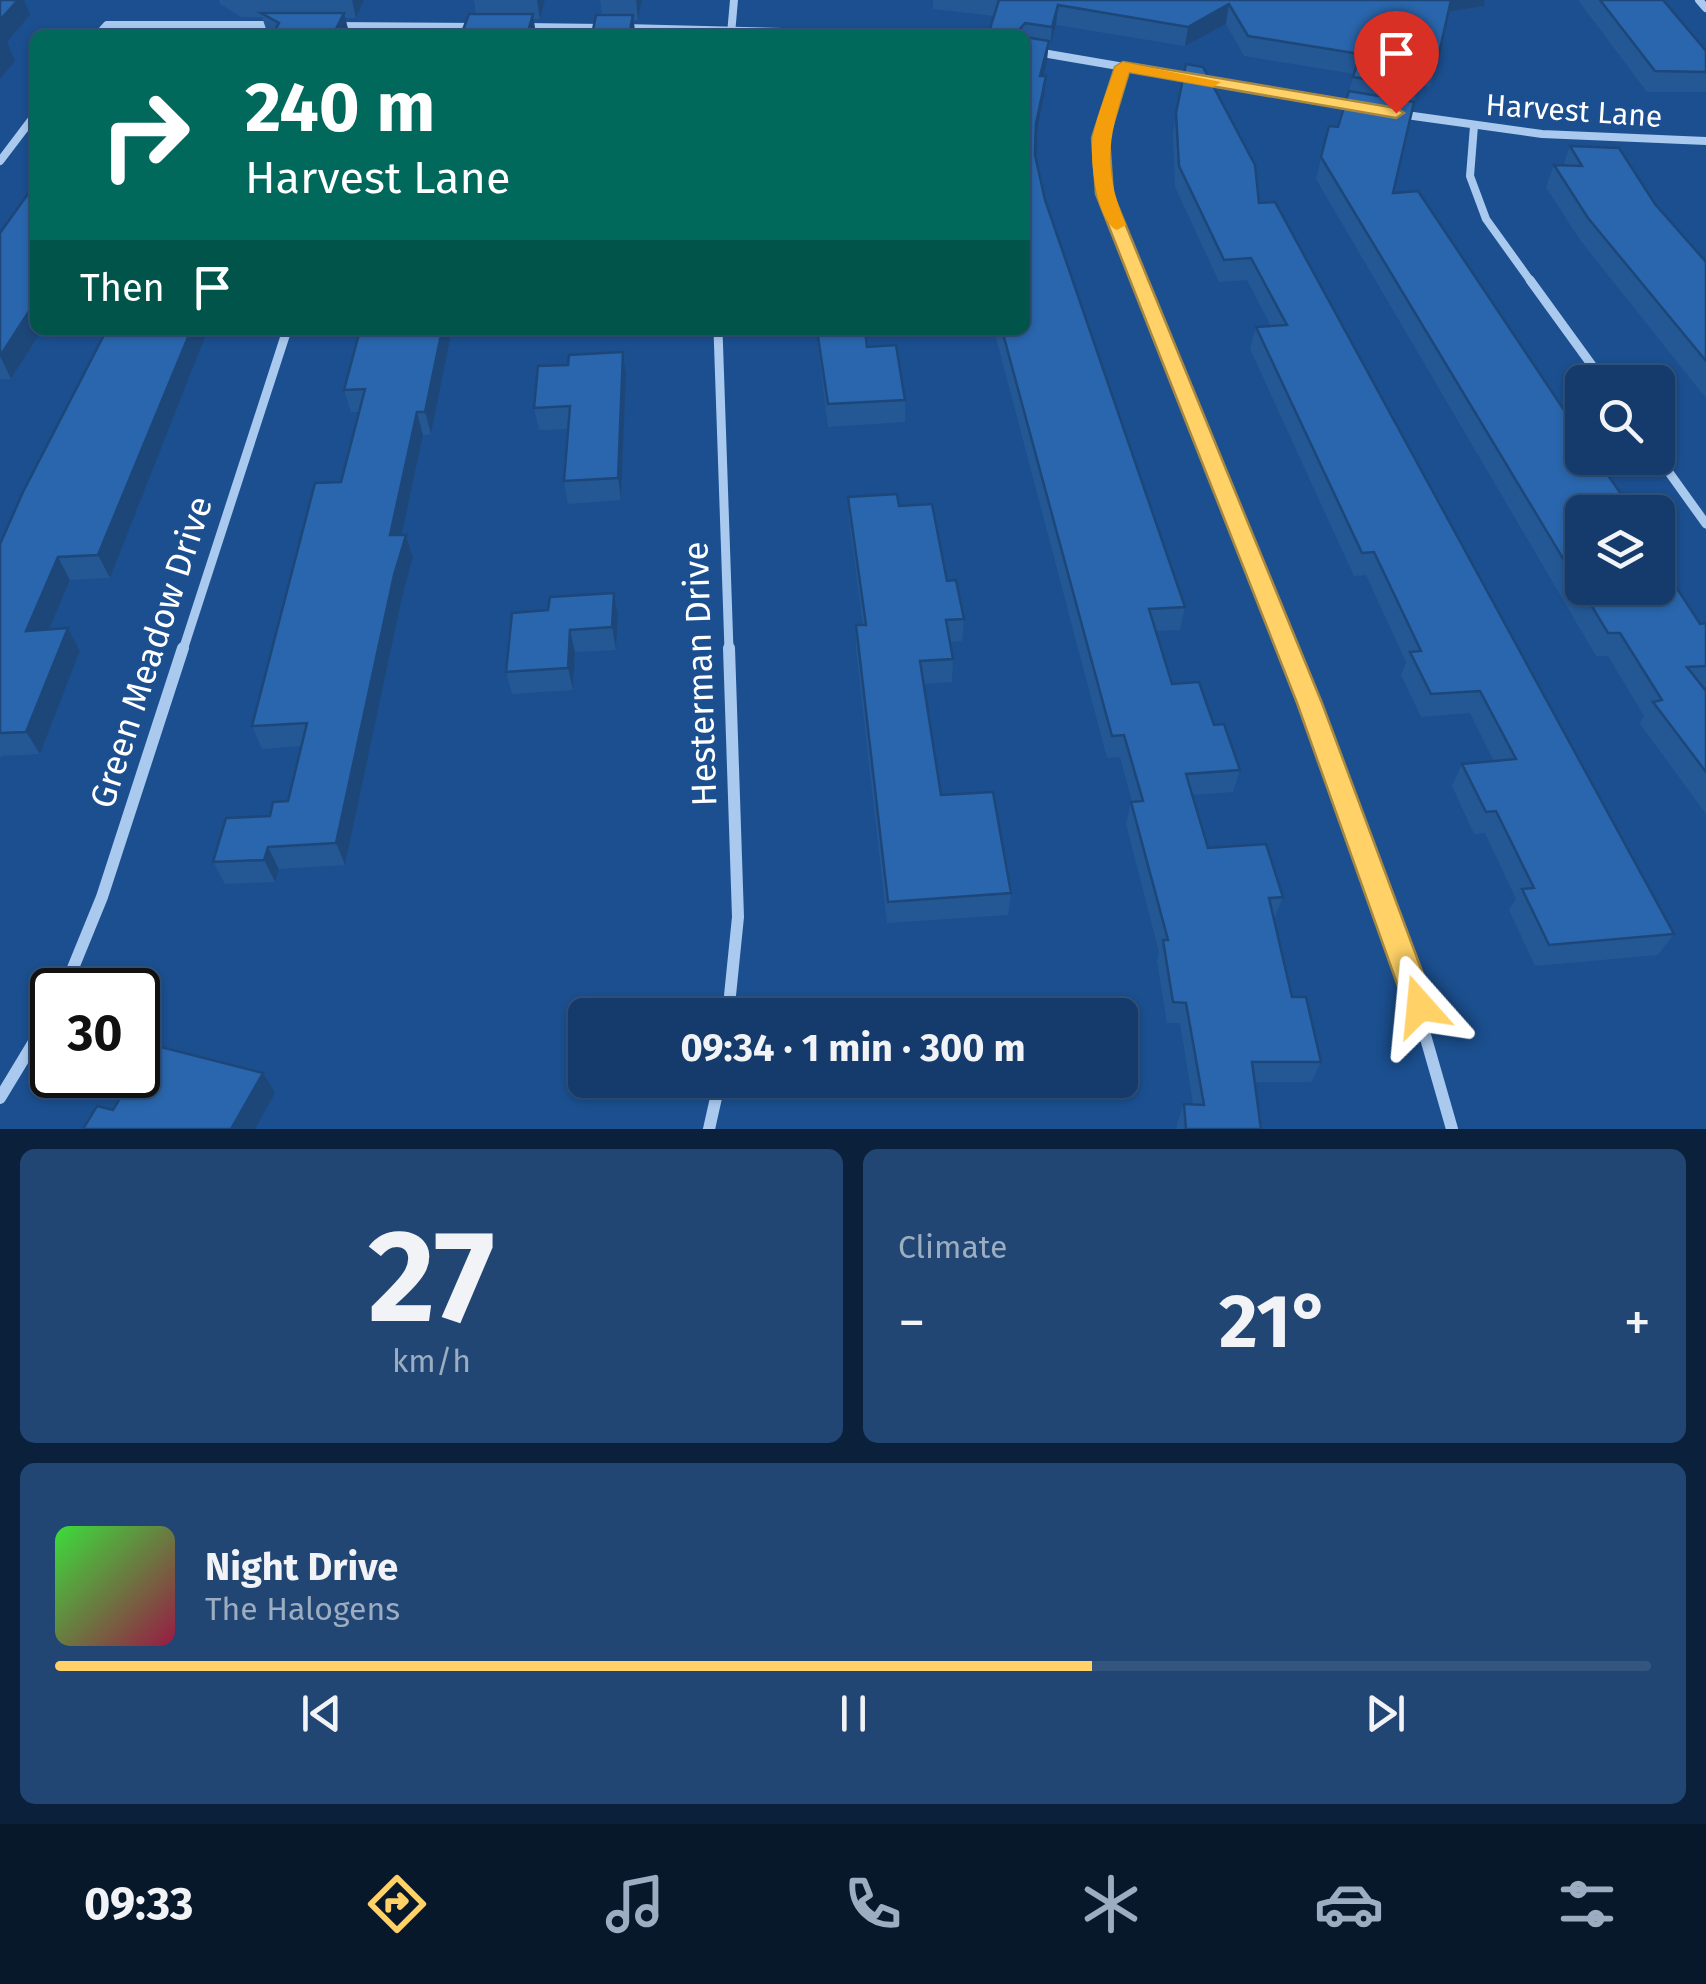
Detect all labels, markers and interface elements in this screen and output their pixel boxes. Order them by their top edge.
pin [1354,11,1439,114]
icon: arrive [1369,26,1424,81]
text: 240 m [245,66,435,150]
icon: right [80,70,210,200]
street label: Harvest Lane [1484,87,1664,135]
text: Harvest Lane [245,151,510,205]
icon: arrive [185,260,240,315]
text: Then [80,265,165,311]
map controls [1565,365,1675,605]
button: search [1565,365,1675,475]
street label: Green Meadow Drive [81,491,221,813]
button: layers [1565,495,1675,605]
street label: Hesterman Drive [674,541,726,807]
position arrow [1368,954,1472,1058]
speed limit sign: 30 [30,968,160,1098]
text: 09:34 · 1 min · 300 m [680,1025,1026,1071]
text: 27 [368,1199,495,1355]
text: Climate [898,1228,1007,1266]
text: 21° [1219,1277,1330,1367]
text: − [898,1290,926,1356]
text: + [1624,1290,1651,1356]
text: km/h [392,1342,471,1380]
text: Night Drive [205,1544,398,1590]
text: The Halogens [205,1590,400,1628]
icon: previous [294,1686,349,1741]
icon: pause [826,1686,881,1741]
icon: next [1358,1686,1413,1741]
icon: directions [362,1869,432,1939]
icon: music [600,1869,670,1939]
icon: phone [838,1869,908,1939]
icon: climate [1076,1869,1146,1939]
icon: car [1314,1869,1384,1939]
icon: filters [1552,1869,1622,1939]
text: 09:33 [84,1877,193,1931]

